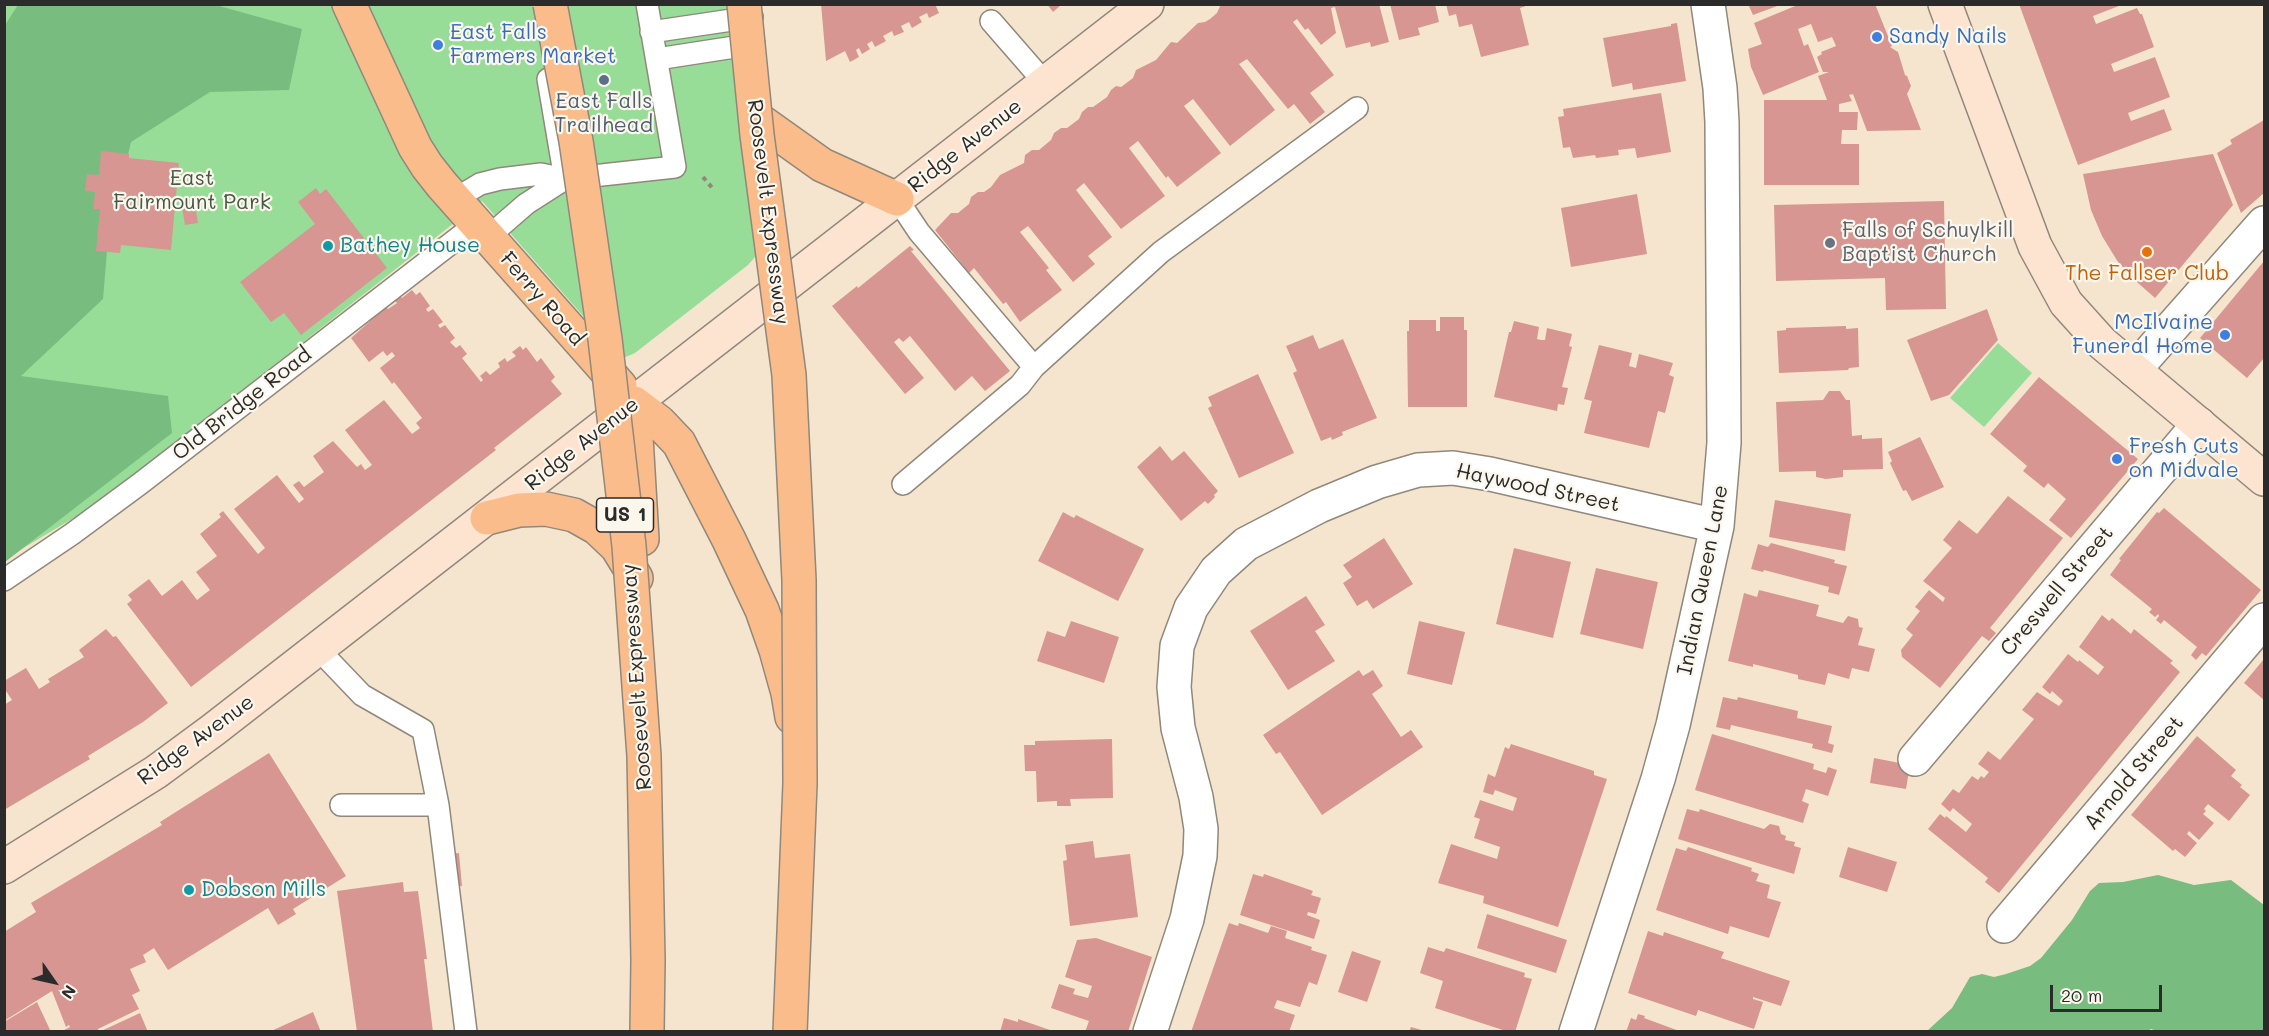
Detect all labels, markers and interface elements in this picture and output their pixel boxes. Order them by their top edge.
place label: East Falls Farmers Market [450,20,616,70]
place label: Sandy Nails [1889,24,2007,50]
marker: Sandy Nails [1870,30,1884,44]
marker: East Falls Farmers Market [431,38,445,52]
marker: East Falls Trailhead [597,73,611,87]
place label: East Falls Trailhead [555,89,653,139]
street label: Ridge Avenue [903,94,1027,198]
street label: Roosevelt Expressway [742,98,794,326]
park label: East Fairmount Park [113,166,271,216]
place label: Falls of Schuylkill Baptist Church [1842,218,2013,268]
place label: Bathey House [340,233,480,259]
marker: Falls of Schuylkill Baptist Church [1823,236,1837,250]
marker: Bathey House [321,239,335,253]
marker: The Fallser Club [2140,245,2154,259]
street label: Ferry Road [494,247,590,351]
place label: The Fallser Club [2065,261,2229,287]
place label: McIlvaine Funeral Home [2072,310,2213,360]
marker: McIlvaine Funeral Home [2218,328,2232,342]
street label: Old Bridge Road [167,342,317,466]
street label: Ridge Avenue [520,392,644,496]
place label: Fresh Cuts on Midvale [2129,434,2239,484]
marker: Fresh Cuts on Midvale [2110,452,2124,466]
street label: Haywood Street [1454,458,1622,518]
street label: Indian Queen Lane [1672,483,1734,677]
road number: US 1 [596,498,654,532]
street label: Creswell Street [1995,521,2119,661]
street label: Roosevelt Expressway [617,563,657,791]
street label: Ridge Avenue [133,689,259,791]
street label: Arnold Street [2079,711,2189,835]
place label: Dobson Mills [201,877,326,903]
marker: Dobson Mills [182,883,196,897]
north arrow [24,952,84,1012]
scale bar [2053,973,2166,1011]
text: N [57,981,81,1003]
text: 20 m [2061,983,2102,1007]

